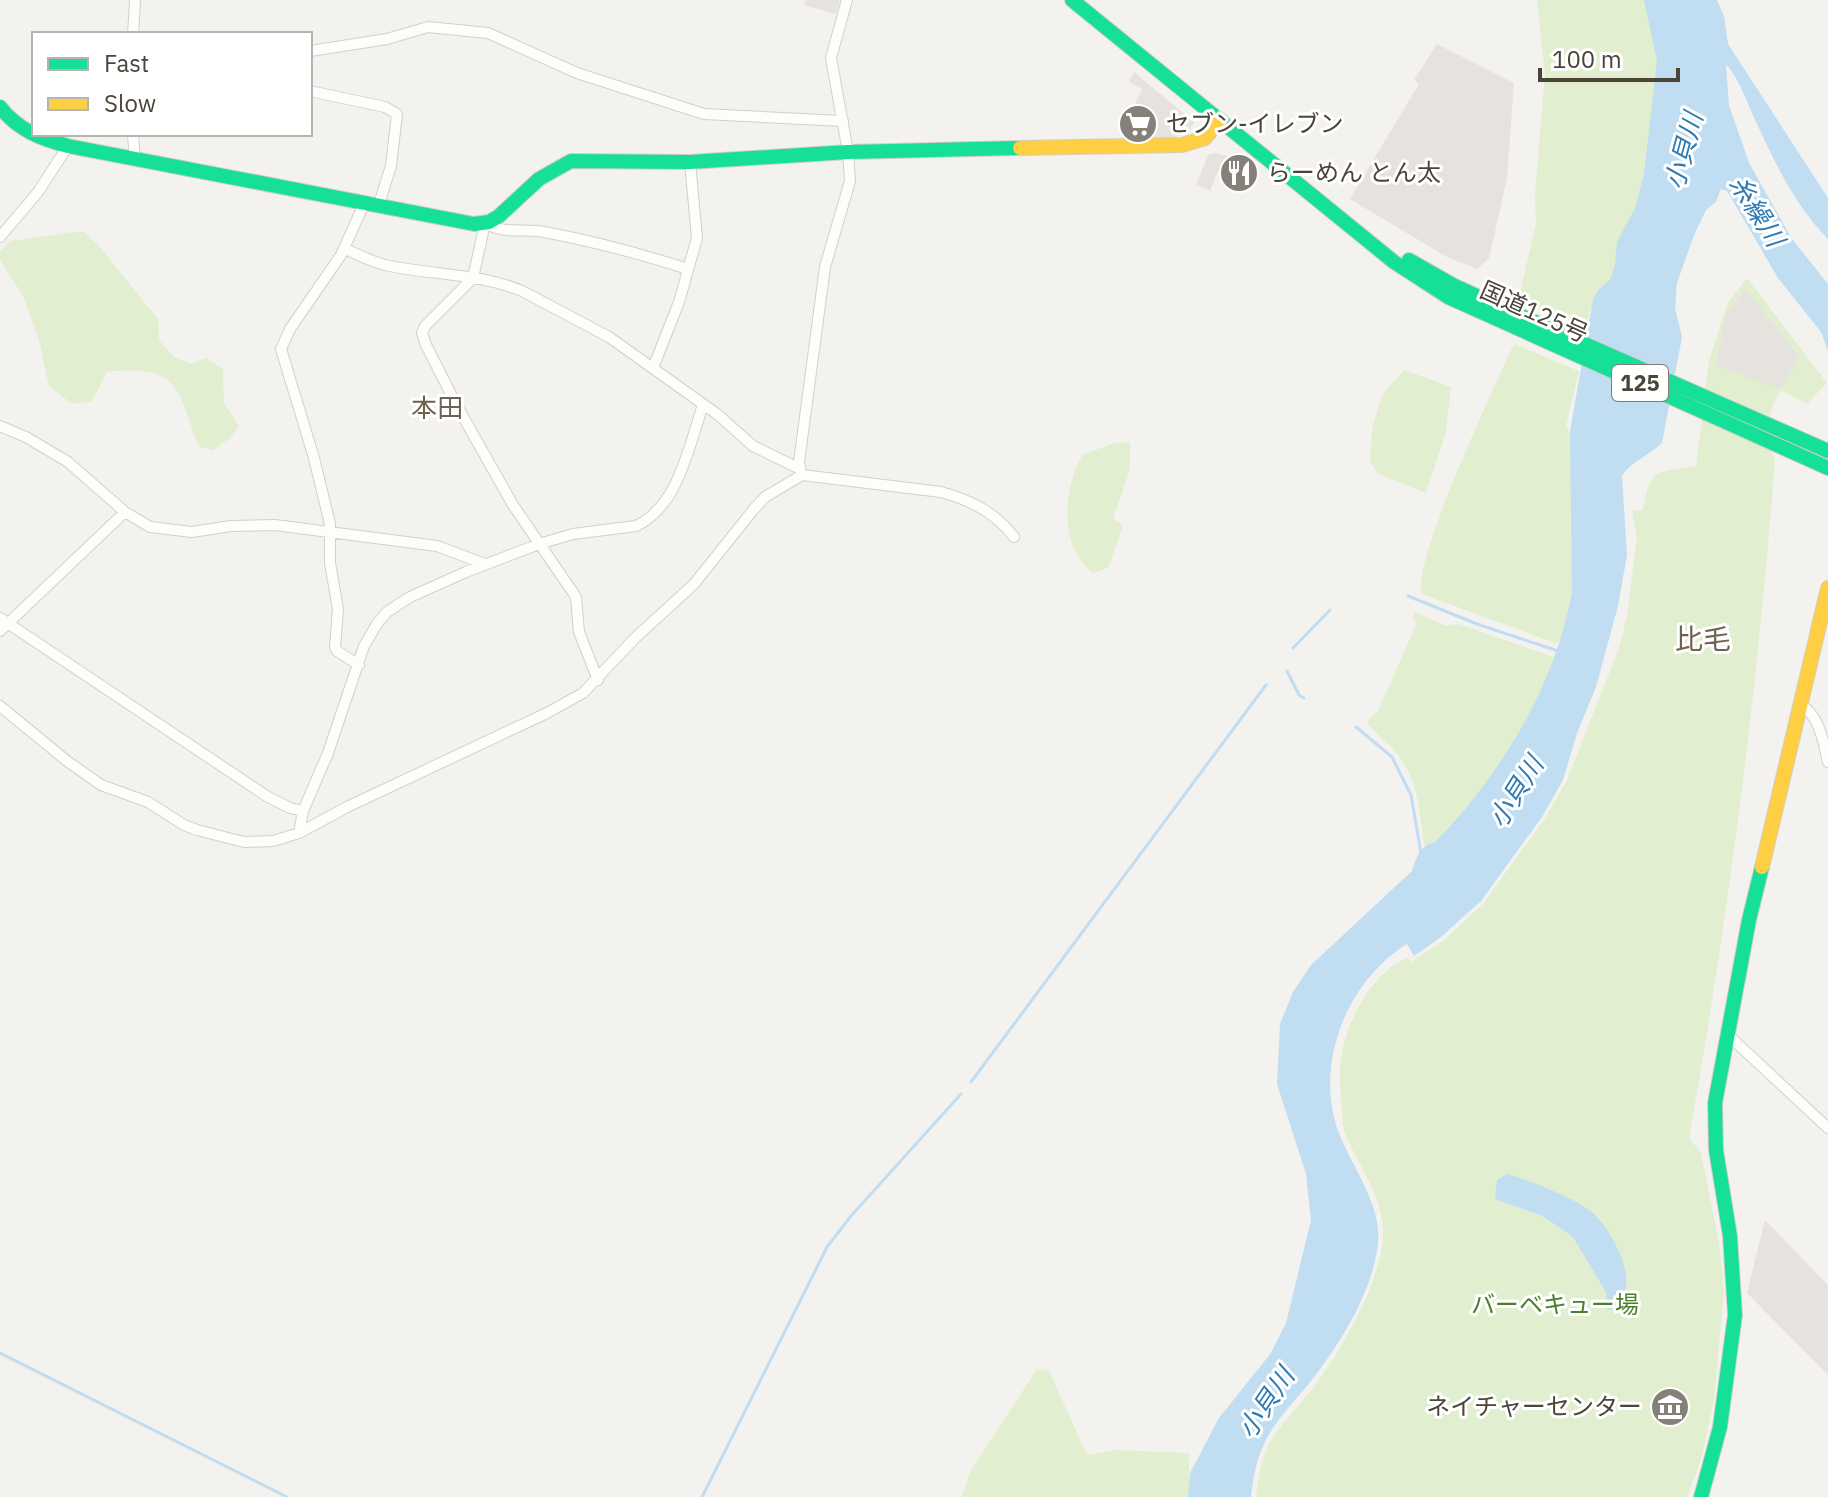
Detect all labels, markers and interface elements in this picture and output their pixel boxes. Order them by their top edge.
legend [32,32,312,136]
scale bar [1540,32,1678,82]
text: 100 m [1552,43,1622,75]
text: Fast [104,47,149,79]
text: Slow [104,87,156,119]
supermarket icon: セブン-イレブン [1117,103,1159,145]
water label: 小貝川 [1657,106,1710,193]
place label: セブン-イレブン [1166,107,1344,139]
restaurant icon: らーめん とん太 [1218,152,1260,194]
place label: らーめん とん太 [1267,156,1441,188]
water label: 糸繰川 [1723,168,1795,255]
street label: 国道125号 [1475,273,1594,349]
road number: 125 [1612,365,1668,401]
district label: 本田 [411,390,463,424]
district label: 比毛 [1675,620,1731,657]
water label: 小貝川 [1480,747,1552,834]
park label: バーベキュー場 [1471,1288,1639,1320]
water label: 小貝川 [1229,1358,1303,1444]
museum icon: ネイチャーセンター [1649,1386,1691,1428]
place label: ネイチャーセンター [1426,1390,1642,1422]

